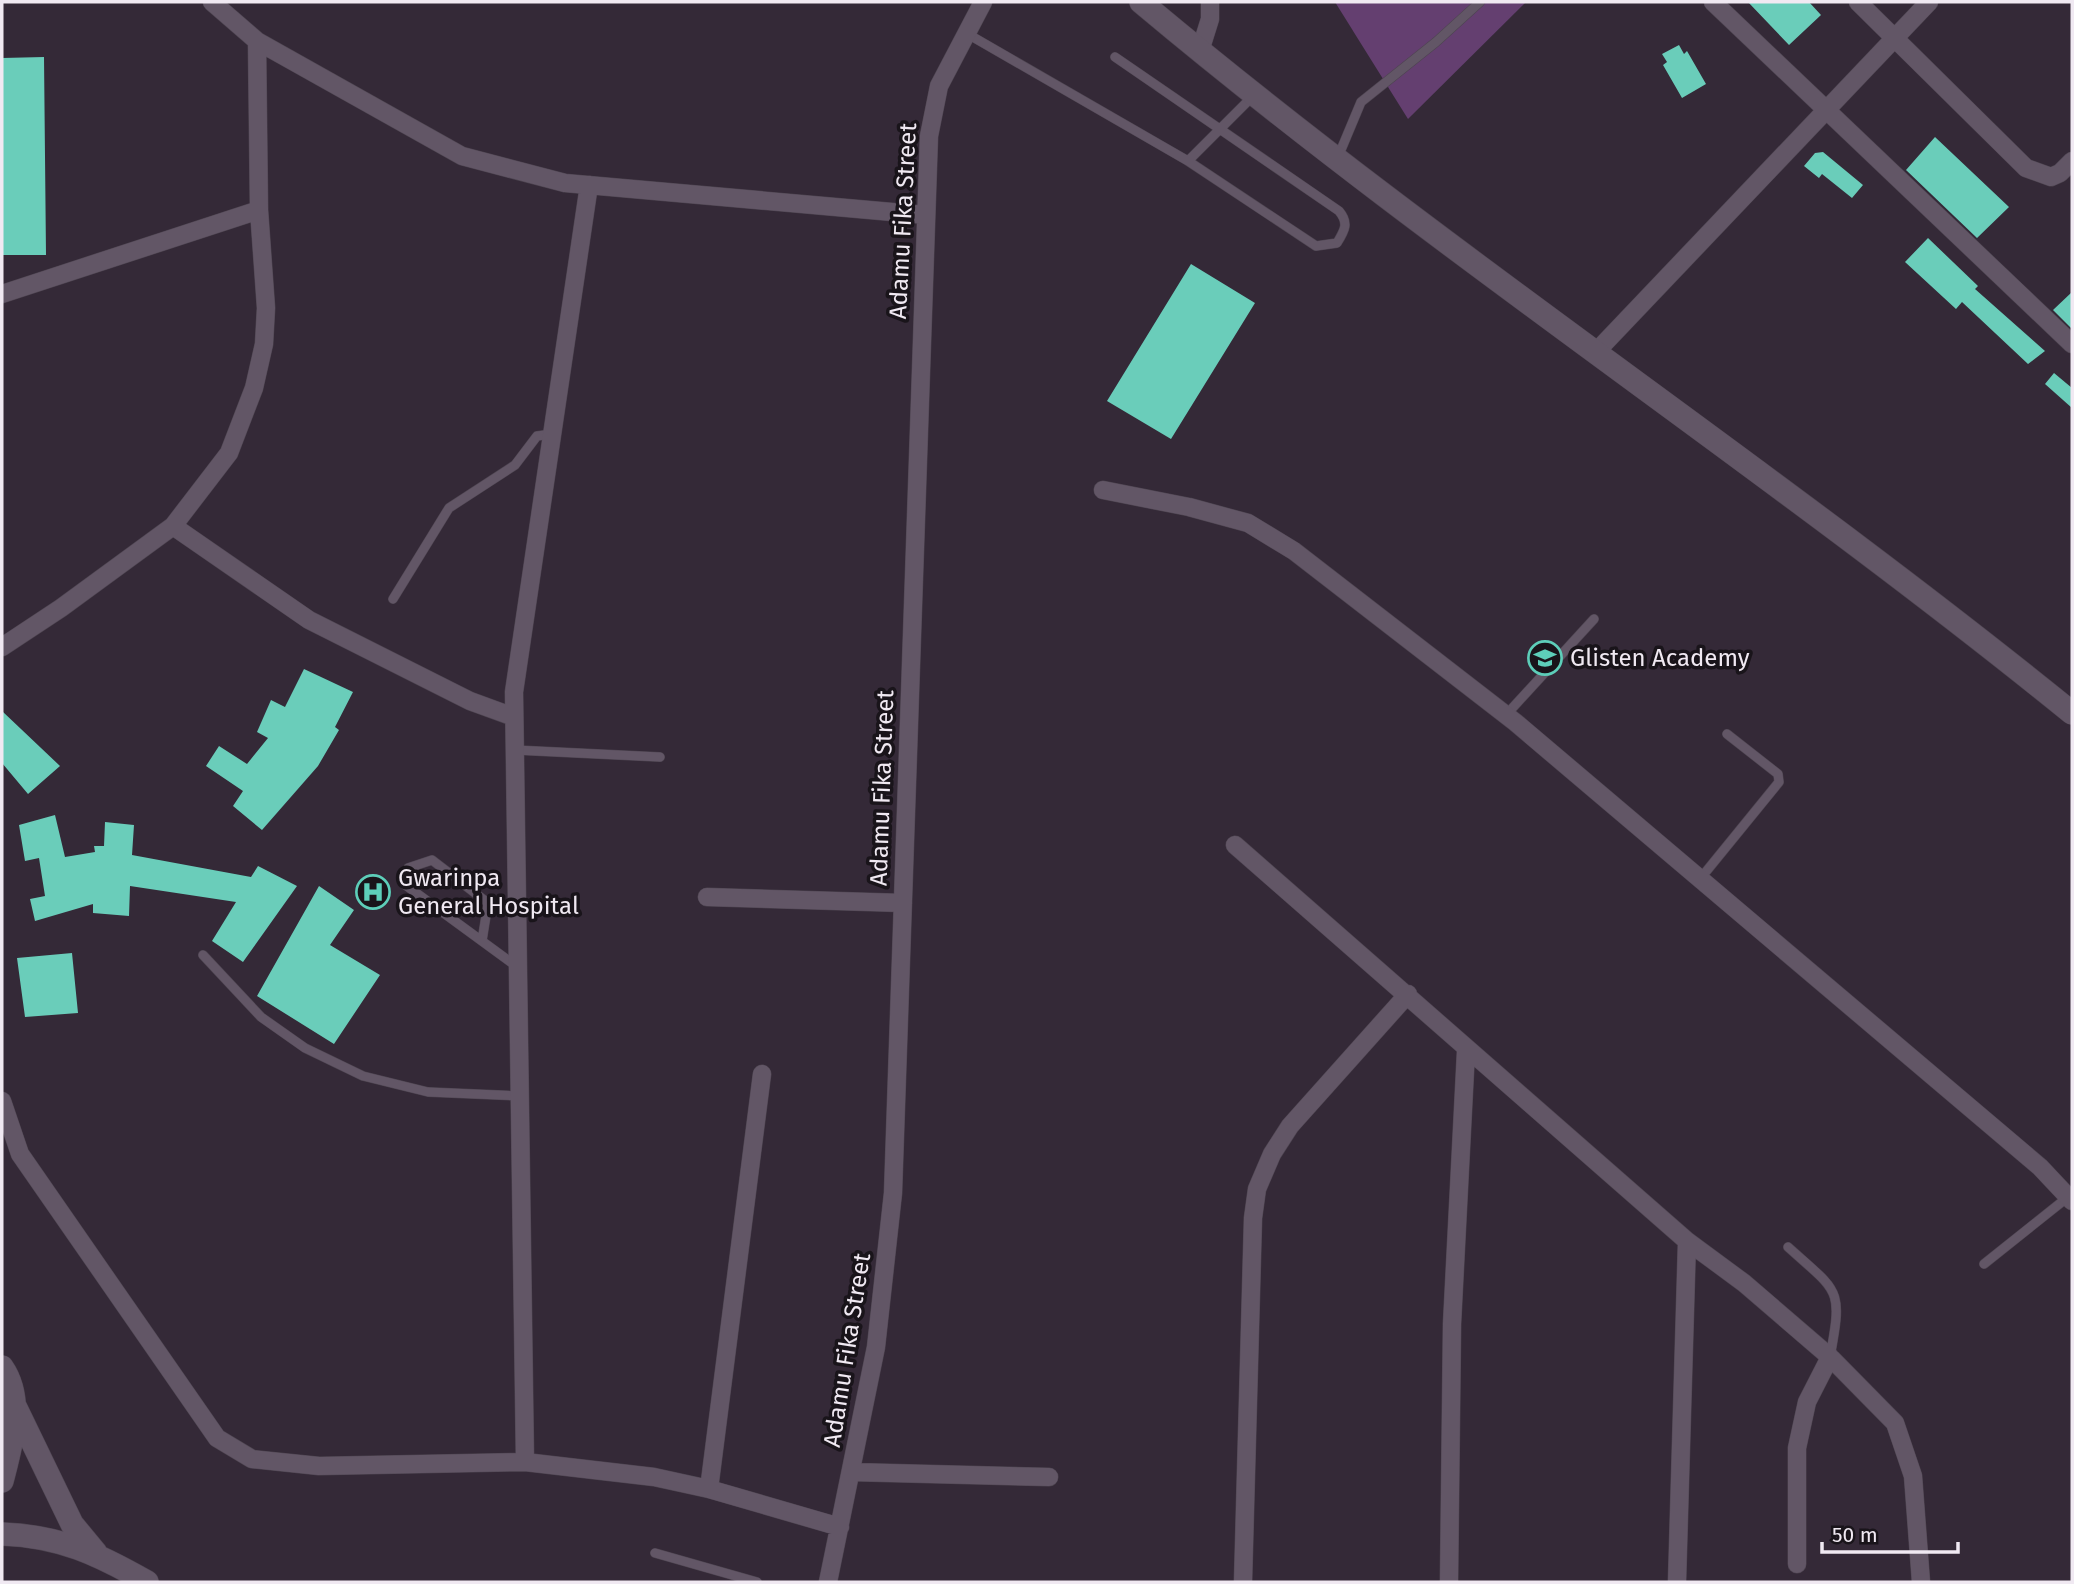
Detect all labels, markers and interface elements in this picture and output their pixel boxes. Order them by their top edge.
street label: Adamu Fika Street [884,122,922,320]
school or university icon: Glisten Academy [1526,639,1564,677]
place label: Glisten Academy [1570,644,1750,672]
street label: Adamu Fika Street [865,689,899,887]
place label: Gwarinpa General Hospital [398,864,579,920]
hospital icon: Gwarinpa General Hospital [354,873,392,911]
street label: Adamu Fika Street [818,1251,876,1449]
scale bar [1822,1510,1958,1554]
text: 50 m [1832,1522,1878,1548]

